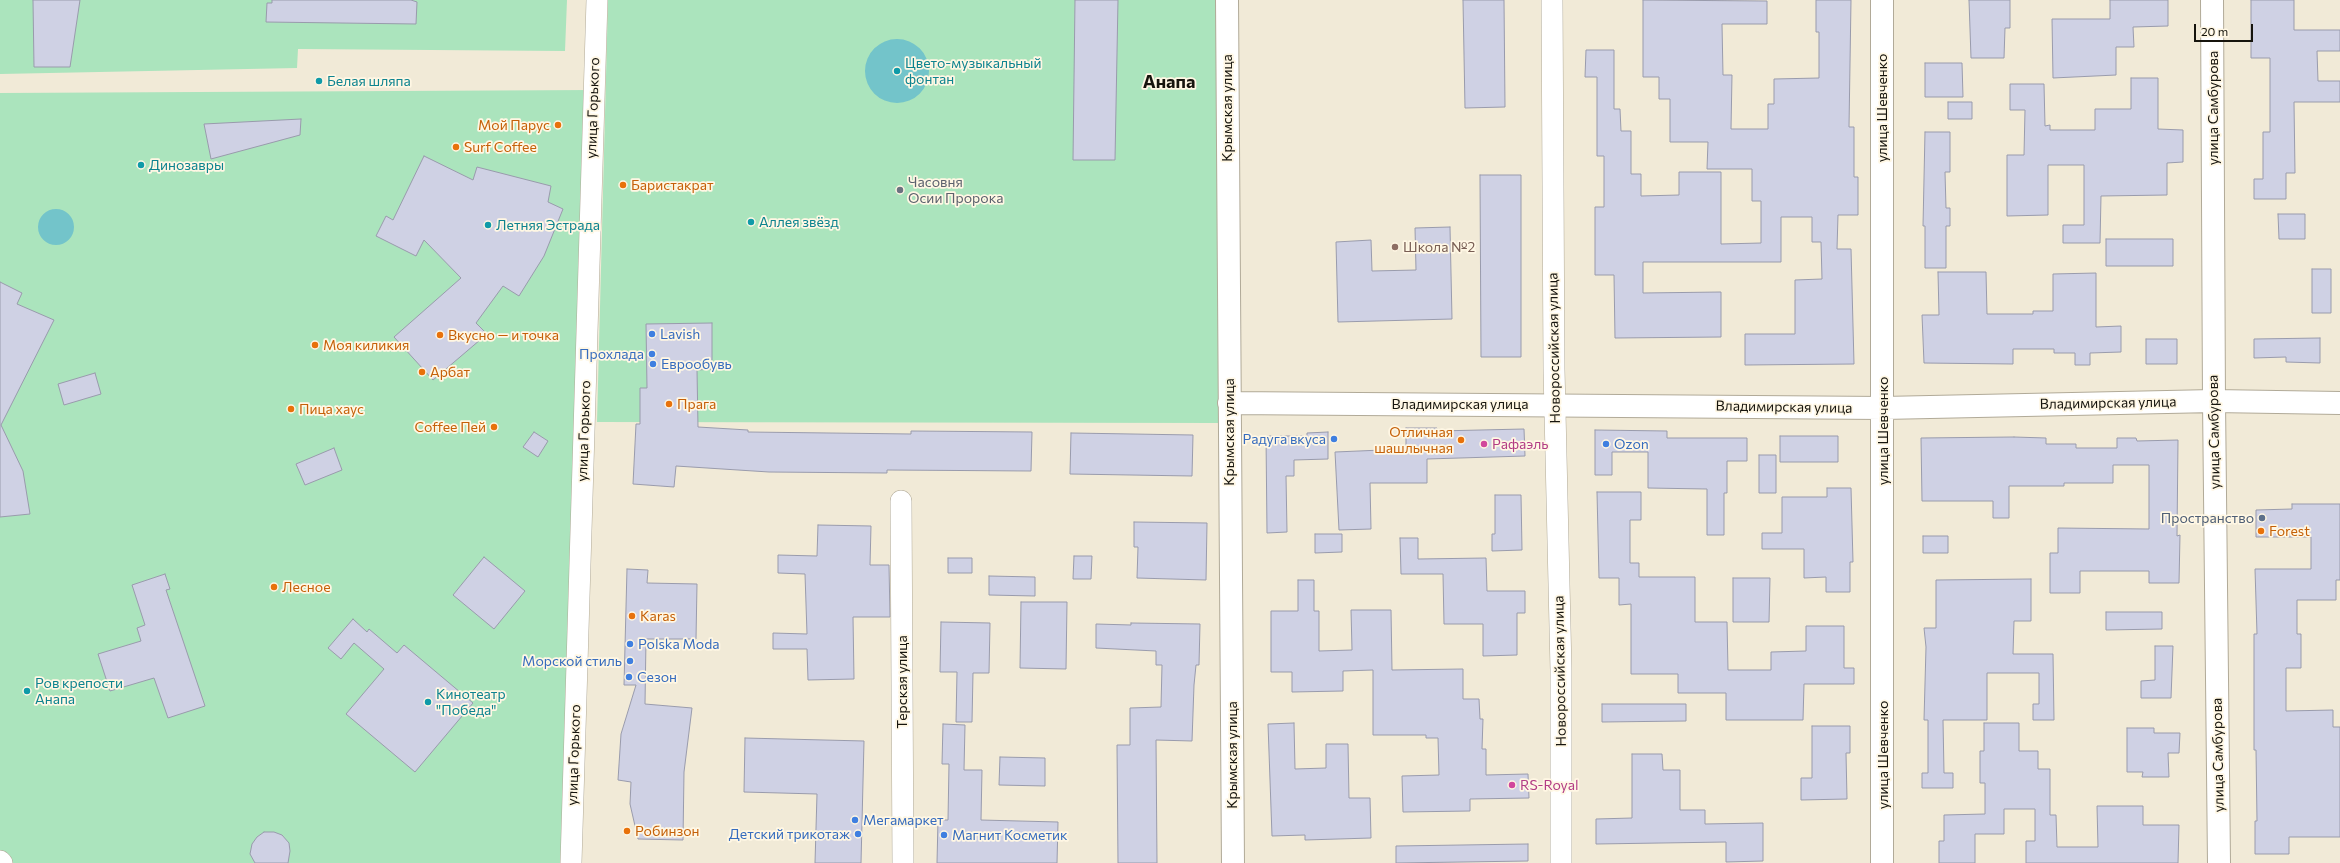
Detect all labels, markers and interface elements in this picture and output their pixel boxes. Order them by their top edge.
scale bar [2196,16,2255,42]
text: 20 m [2201,24,2228,38]
street label: улица Самбурова [2205,51,2221,165]
street label: Крымская улица [1219,54,1235,162]
street label: улица Шевченко [1874,54,1890,162]
place label: Цвето-музыкальный фонтан [905,55,1042,88]
street label: улица Горького [583,57,603,159]
marker: Цвето-музыкальный фонтан [892,66,902,76]
district label: Анапа [1143,71,1195,93]
place label: Белая шляпа [327,73,411,89]
marker: Белая шляпа [314,76,324,86]
place label: Мой Парус [478,117,550,133]
marker: Мой Парус [553,120,563,130]
place label: Surf Coffee [464,139,537,155]
marker: Surf Coffee [451,142,461,152]
place label: Динозавры [149,157,224,173]
marker: Динозавры [136,160,146,170]
place label: Часовня Осии Пророка [908,174,1003,206]
place label: Баристакрат [631,177,714,193]
marker: Баристакрат [618,180,628,190]
marker: Часовня Осии Пророка [895,185,905,195]
place label: Аллея звёзд [759,214,839,230]
place label: Летняя Эстрада [496,217,600,233]
marker: Аллея звёзд [746,217,756,227]
marker: Летняя Эстрада [483,220,493,230]
place label: Школа №2 [1403,239,1475,255]
marker: Школа №2 [1390,242,1400,252]
street label: Новороссийская улица [1544,272,1564,424]
place label: Lavish [660,326,700,342]
place label: Вкусно — и точка [448,327,559,343]
marker: Lavish [647,329,657,339]
marker: Вкусно — и точка [435,330,445,340]
place label: Моя киликия [323,337,409,353]
marker: Моя киликия [310,340,320,350]
place label: Прохлада [579,346,644,362]
marker: Прохлада [647,349,657,359]
place label: Еврообувь [661,356,732,372]
marker: Еврообувь [648,359,658,369]
place label: Арбат [430,364,470,380]
marker: Арбат [417,367,427,377]
street label: улица Самбурова [2205,375,2223,489]
street label: улица Шевченко [1875,377,1891,485]
street label: Крымская улица [1221,378,1237,486]
street label: улица Горького [574,380,594,482]
street label: Владимирская улица [2039,393,2177,413]
place label: Прага [677,396,716,412]
street label: Владимирская улица [1392,396,1528,412]
street label: Владимирская улица [1715,397,1853,417]
marker: Прага [664,399,674,409]
place label: Пица хаус [299,401,364,417]
marker: Пица хаус [286,404,296,414]
place label: Coffee Пей [414,419,486,435]
marker: Coffee Пей [489,422,499,432]
place label: Отличная шашлычная [1374,424,1453,456]
place label: Радуга вкуса [1242,431,1326,447]
marker: Радуга вкуса [1329,434,1339,444]
marker: Отличная шашлычная [1456,435,1466,445]
place label: Рафаэль [1492,436,1549,452]
place label: Ozon [1614,436,1649,452]
marker: Рафаэль [1479,439,1489,449]
marker: Ozon [1601,439,1611,449]
place label: Пространство [2161,510,2254,526]
marker: Пространство [2257,513,2267,523]
place label: Forest [2269,523,2310,539]
marker: Forest [2256,526,2266,536]
place label: Лесное [282,579,331,595]
marker: Лесное [269,582,279,592]
street label: Новороссийская улица [1550,595,1570,747]
place label: Karas [640,608,676,624]
marker: Karas [627,611,637,621]
street label: Терская улица [894,635,910,729]
place label: Polska Moda [638,636,720,652]
marker: Polska Moda [625,639,635,649]
place label: Морской стиль [522,653,622,669]
marker: Морской стиль [625,656,635,666]
place label: Сезон [637,669,677,685]
marker: Сезон [624,672,634,682]
place label: Ров крепости Анапа [35,675,123,708]
marker: Ров крепости Анапа [22,686,32,696]
place label: Кинотеатр "Победа" [436,686,506,718]
marker: Кинотеатр "Победа" [423,697,433,707]
street label: улица Самбурова [2209,698,2227,812]
street label: Крымская улица [1224,701,1240,809]
street label: улица Шевченко [1875,701,1891,809]
street label: улица Горького [564,704,584,806]
place label: RS-Royal [1520,777,1579,793]
marker: RS-Royal [1507,780,1517,790]
place label: Мегамаркет [863,812,944,828]
marker: Мегамаркет [850,815,860,825]
place label: Робинзон [635,823,700,839]
marker: Робинзон [622,826,632,836]
place label: Детский трикотаж [729,826,850,842]
place label: Магнит Косметик [952,827,1068,843]
marker: Детский трикотаж [853,829,863,839]
marker: Магнит Косметик [939,830,949,840]

